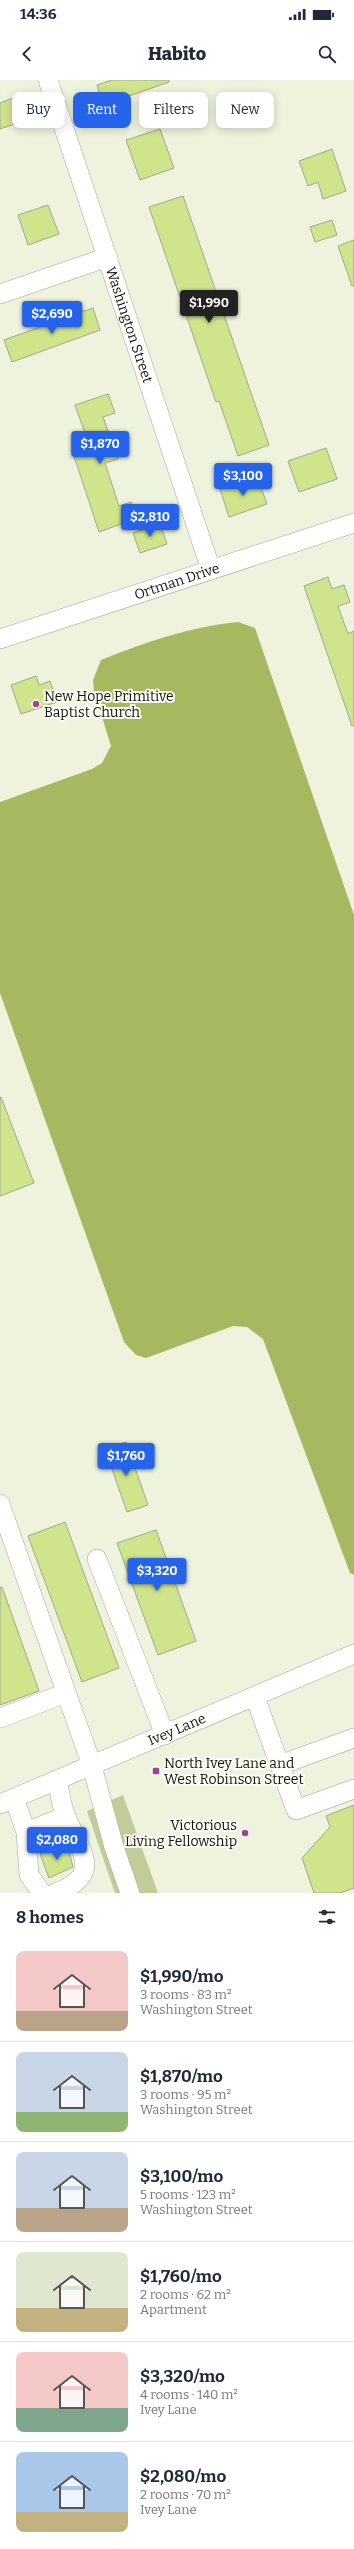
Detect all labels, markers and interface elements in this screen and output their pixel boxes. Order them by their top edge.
text: 14:36 [20,5,57,23]
icon: back [16,43,38,65]
text: Habito [148,43,206,65]
icon: search [316,43,338,65]
chip: Buy [12,92,65,128]
chip: Rent [73,92,131,128]
chip: Filters [139,92,208,128]
chip: New [216,92,274,128]
street label: Washington Street [102,265,156,385]
pin: $1,990 [176,290,242,324]
text: $1,990 [189,295,229,310]
pin: $2,690 [19,301,85,335]
text: $2,690 [31,306,73,321]
pin: $1,870 [67,431,133,465]
text: $1,870 [80,436,120,451]
pin: $3,100 [210,463,276,497]
text: $3,100 [223,468,263,483]
pin: $2,810 [117,504,183,538]
text: $2,810 [130,509,170,524]
street label: Ortman Drive [132,560,222,603]
place label: New Hope Primitive Baptist Church [44,688,174,721]
marker: New Hope Primitive Baptist Church [31,699,41,709]
pin: $1,760 [93,1443,159,1477]
text: $1,760 [107,1448,145,1463]
pin: $3,320 [124,1558,190,1592]
text: $3,320 [136,1563,178,1578]
street label: Ivey Lane [146,1710,208,1749]
place label: North Ivey Lane and West Robinson Street [164,1755,304,1788]
marker: North Ivey Lane and West Robinson Street [151,1766,161,1776]
place label: Victorious Living Fellowship [125,1817,237,1850]
pin: $2,080 [24,1827,90,1861]
marker: Victorious Living Fellowship [240,1828,250,1838]
text: $2,080 [36,1832,78,1847]
icon: filters [316,1906,338,1928]
text: 8 homes [16,1907,84,1928]
text: $1,990/mo [140,1966,224,1987]
icon: home [48,1967,96,2015]
text: 3 rooms · 83 m² [140,1987,232,2002]
text: Washington Street [140,2002,252,2017]
text: $1,870/mo [140,2066,223,2087]
icon: home [48,2068,96,2116]
text: 3 rooms · 95 m² [140,2087,231,2102]
text: Washington Street [140,2102,252,2117]
text: $3,100/mo [140,2166,223,2187]
icon: home [48,2168,96,2216]
text: 5 rooms · 123 m² [140,2187,236,2202]
text: Washington Street [140,2202,252,2217]
text: $1,760/mo [140,2266,222,2287]
icon: home [48,2268,96,2316]
text: 2 rooms · 62 m² [140,2287,231,2302]
text: Apartment [140,2302,207,2317]
text: $3,320/mo [140,2366,225,2387]
icon: home [48,2368,96,2416]
text: 4 rooms · 140 m² [140,2387,238,2402]
text: Ivey Lane [140,2402,197,2417]
text: $2,080/mo [140,2466,226,2487]
icon: home [48,2468,96,2516]
text: 2 rooms · 70 m² [140,2487,231,2502]
text: Ivey Lane [140,2502,197,2517]

